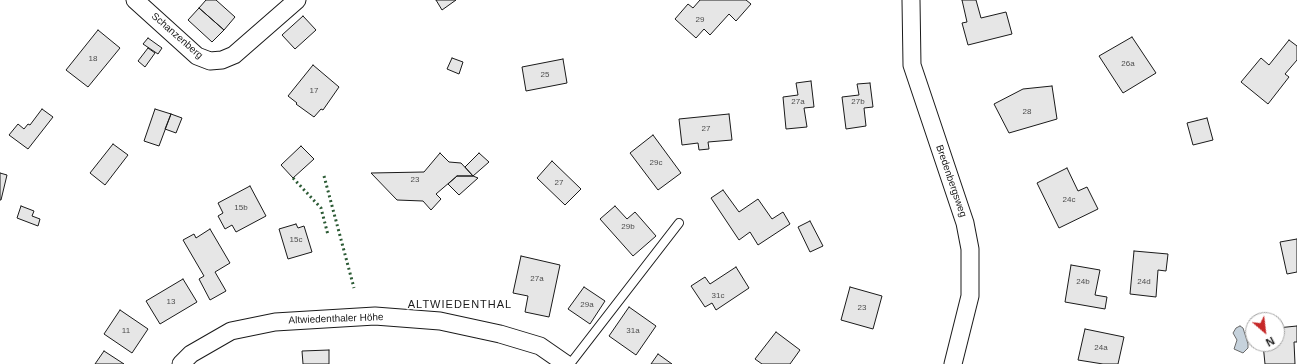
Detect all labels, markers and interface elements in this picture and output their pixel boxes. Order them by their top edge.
street label: Schanzenberg [149,10,205,62]
house number: 29 [696,15,704,25]
house number: 18 [89,54,97,64]
house number: 26a [1121,59,1135,69]
house number: 25 [541,70,549,80]
house number: 17 [310,86,318,96]
house number: 27a [791,97,805,107]
house number: 27b [851,97,865,107]
house number: 28 [1023,107,1031,117]
house number: 27 [702,124,710,134]
street label: Bredenbergsweg [933,143,969,219]
house number: 29c [650,158,662,168]
house number: 23 [411,175,419,185]
house number: 27 [555,178,563,188]
house number: 24c [1063,195,1075,205]
house number: 15b [234,203,248,213]
house number: 29b [621,222,635,232]
house number: 15c [290,235,302,245]
house number: 27a [530,274,544,284]
house number: 24b [1076,277,1090,287]
house number: 24d [1137,277,1151,287]
house number: 31c [712,291,724,301]
house number: 13 [167,297,175,307]
district label: ALTWIEDENTHAL [408,298,512,312]
house number: 29a [580,300,594,310]
house number: 23 [858,303,866,313]
street label: Altwiedenthaler Höhe [288,311,384,327]
north arrow [1245,312,1285,352]
house number: 11 [122,326,130,336]
house number: 31a [626,326,640,336]
text: N [1264,335,1276,349]
house number: 24a [1094,343,1108,353]

